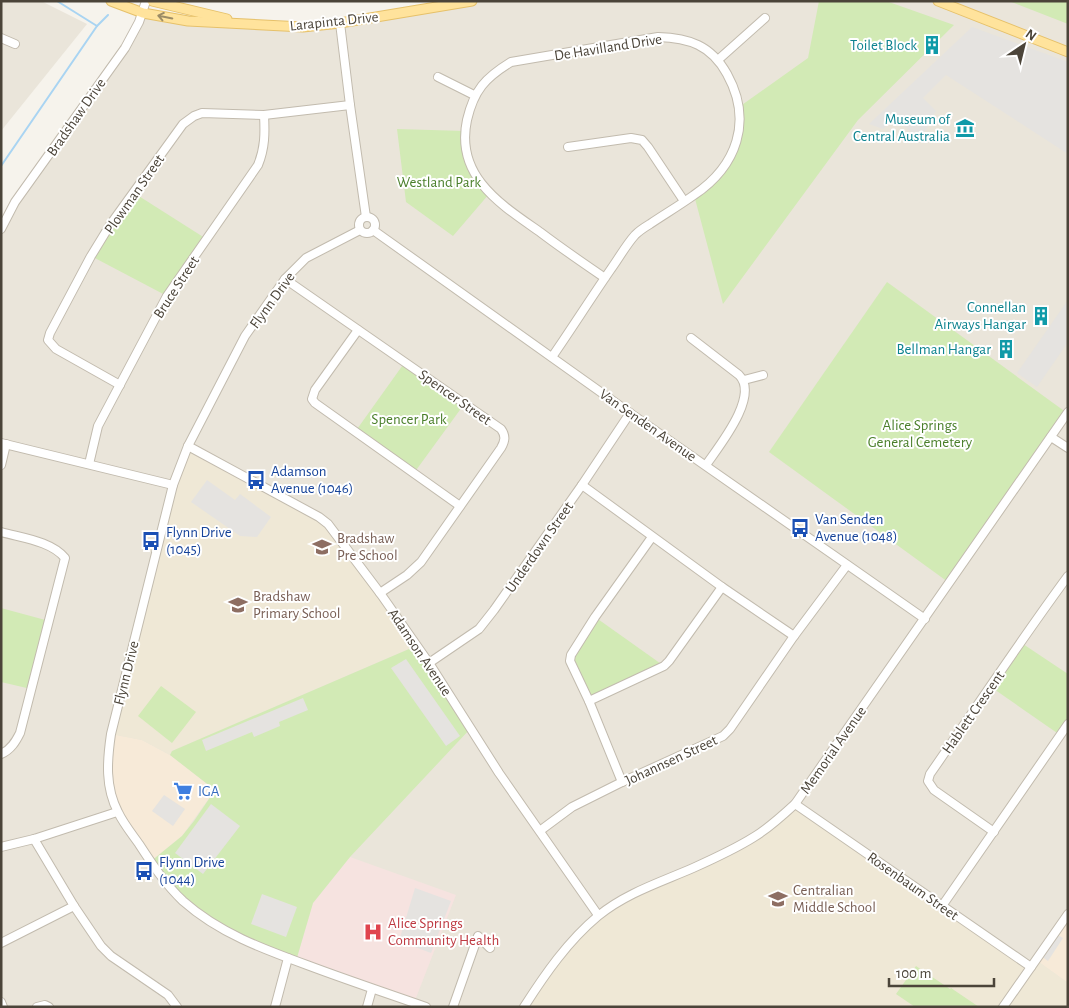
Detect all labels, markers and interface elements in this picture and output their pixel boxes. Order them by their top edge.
street label: Larapinta Drive [289,9,379,34]
one-way arrow [158,12,174,21]
north arrow [999,20,1049,70]
text: N [1023,27,1039,44]
street label: De Havilland Drive [553,32,663,63]
building icon: Toilet Block [921,34,943,56]
place label: Toilet Block [850,38,917,53]
street label: Bradshaw Drive [44,76,109,159]
place label: Museum of Central Australia [853,112,951,144]
museum icon: Museum of Central Australia [954,117,976,139]
street label: Plowman Street [102,152,167,237]
park label: Westland Park [397,175,481,190]
street label: Bruce Street [151,253,202,321]
street label: Flynn Drive [247,269,298,331]
place label: Connellan Airways Hangar [934,300,1026,332]
building icon: Connellan Airways Hangar [1030,305,1052,327]
building icon: Bellman Hangar [995,338,1017,360]
place label: Bellman Hangar [897,342,991,357]
street label: Spencer Street [416,367,494,428]
street label: Van Senden Avenue [596,386,699,464]
park label: Spencer Park [371,412,447,427]
park label: Alice Springs General Cemetery [868,418,973,450]
place label: Adamson Avenue (1046) [271,464,353,496]
bus stop icon: Adamson Avenue (1046) [245,469,267,491]
street label: Underdown Street [503,499,576,595]
place label: Van Senden Avenue (1048) [815,512,898,544]
bus stop icon: Van Senden Avenue (1048) [789,517,811,539]
place label: Flynn Drive (1045) [166,525,232,557]
bus stop icon: Flynn Drive (1045) [140,530,162,552]
place label: Bradshaw Pre School [337,531,398,563]
school or university icon: Bradshaw Pre School [311,536,333,558]
place label: Bradshaw Primary School [253,589,341,621]
school or university icon: Bradshaw Primary School [227,594,249,616]
street label: Adamson Avenue [385,606,454,699]
street label: Flynn Drive [111,639,142,707]
street label: Hablett Crescent [939,668,1008,756]
street label: Memorial Avenue [798,704,869,797]
street label: Johannsen Street [623,733,720,788]
supermarket icon: IGA [172,780,194,802]
place label: IGA [198,784,220,799]
street label: Rosenbaum Street [864,849,961,923]
place label: Flynn Drive (1044) [159,855,225,887]
bus stop icon: Flynn Drive (1044) [133,860,155,882]
place label: Centralian Middle School [793,883,876,915]
school or university icon: Centralian Middle School [767,888,789,910]
place label: Alice Springs Community Health [388,916,499,948]
hospital icon: Alice Springs Community Health [362,921,384,943]
scale bar [889,956,994,988]
text: 100 m [896,966,931,981]

